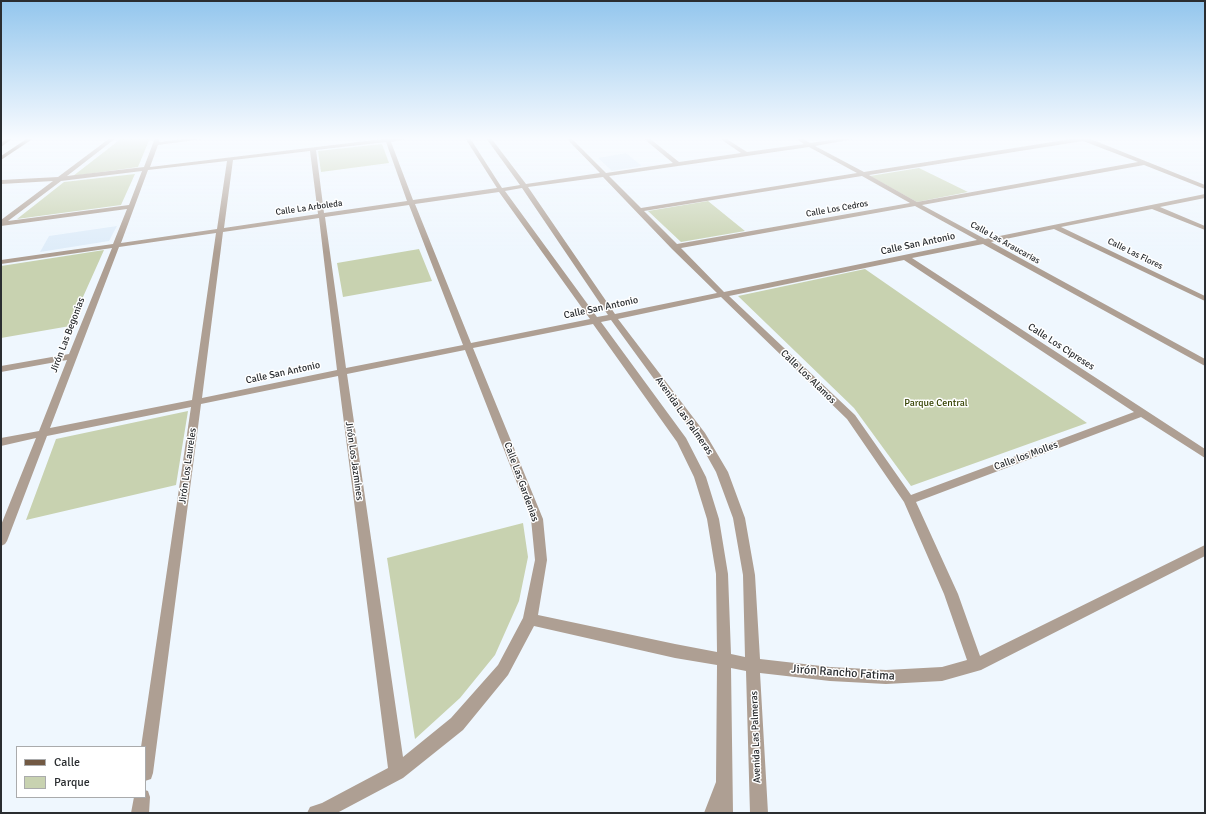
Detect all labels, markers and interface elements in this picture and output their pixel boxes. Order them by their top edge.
street label: Calle La Arboleda [275,198,343,218]
street label: Calle Los Cedros [805,198,869,220]
street label: Calle Las Araucarias [968,219,1042,267]
street label: Calle San Antonio [880,230,956,258]
street label: Calle Las Flores [1106,236,1164,272]
street label: Calle San Antonio [563,294,639,322]
street label: Jirón Las Begonias [48,296,88,374]
street label: Calle Los Cipreses [1025,321,1097,373]
street label: Calle Los Alamos [778,348,838,406]
street label: Calle San Antonio [245,359,321,387]
street label: Avenida Las Palmeras [653,375,715,457]
park label: Parque Central [904,397,968,409]
street label: Jirón Los Jazmines [343,421,365,501]
street label: Jirón Los Laureles [177,427,199,505]
street label: Calle los Molles [993,439,1059,473]
street label: Calle Las Gardenias [501,441,541,523]
street label: Jirón Rancho Fatima [791,662,895,684]
street label: Avenida Las Palmeras [748,691,764,783]
legend [16,746,146,798]
text: Calle [54,755,80,770]
text: Parque [54,775,90,790]

